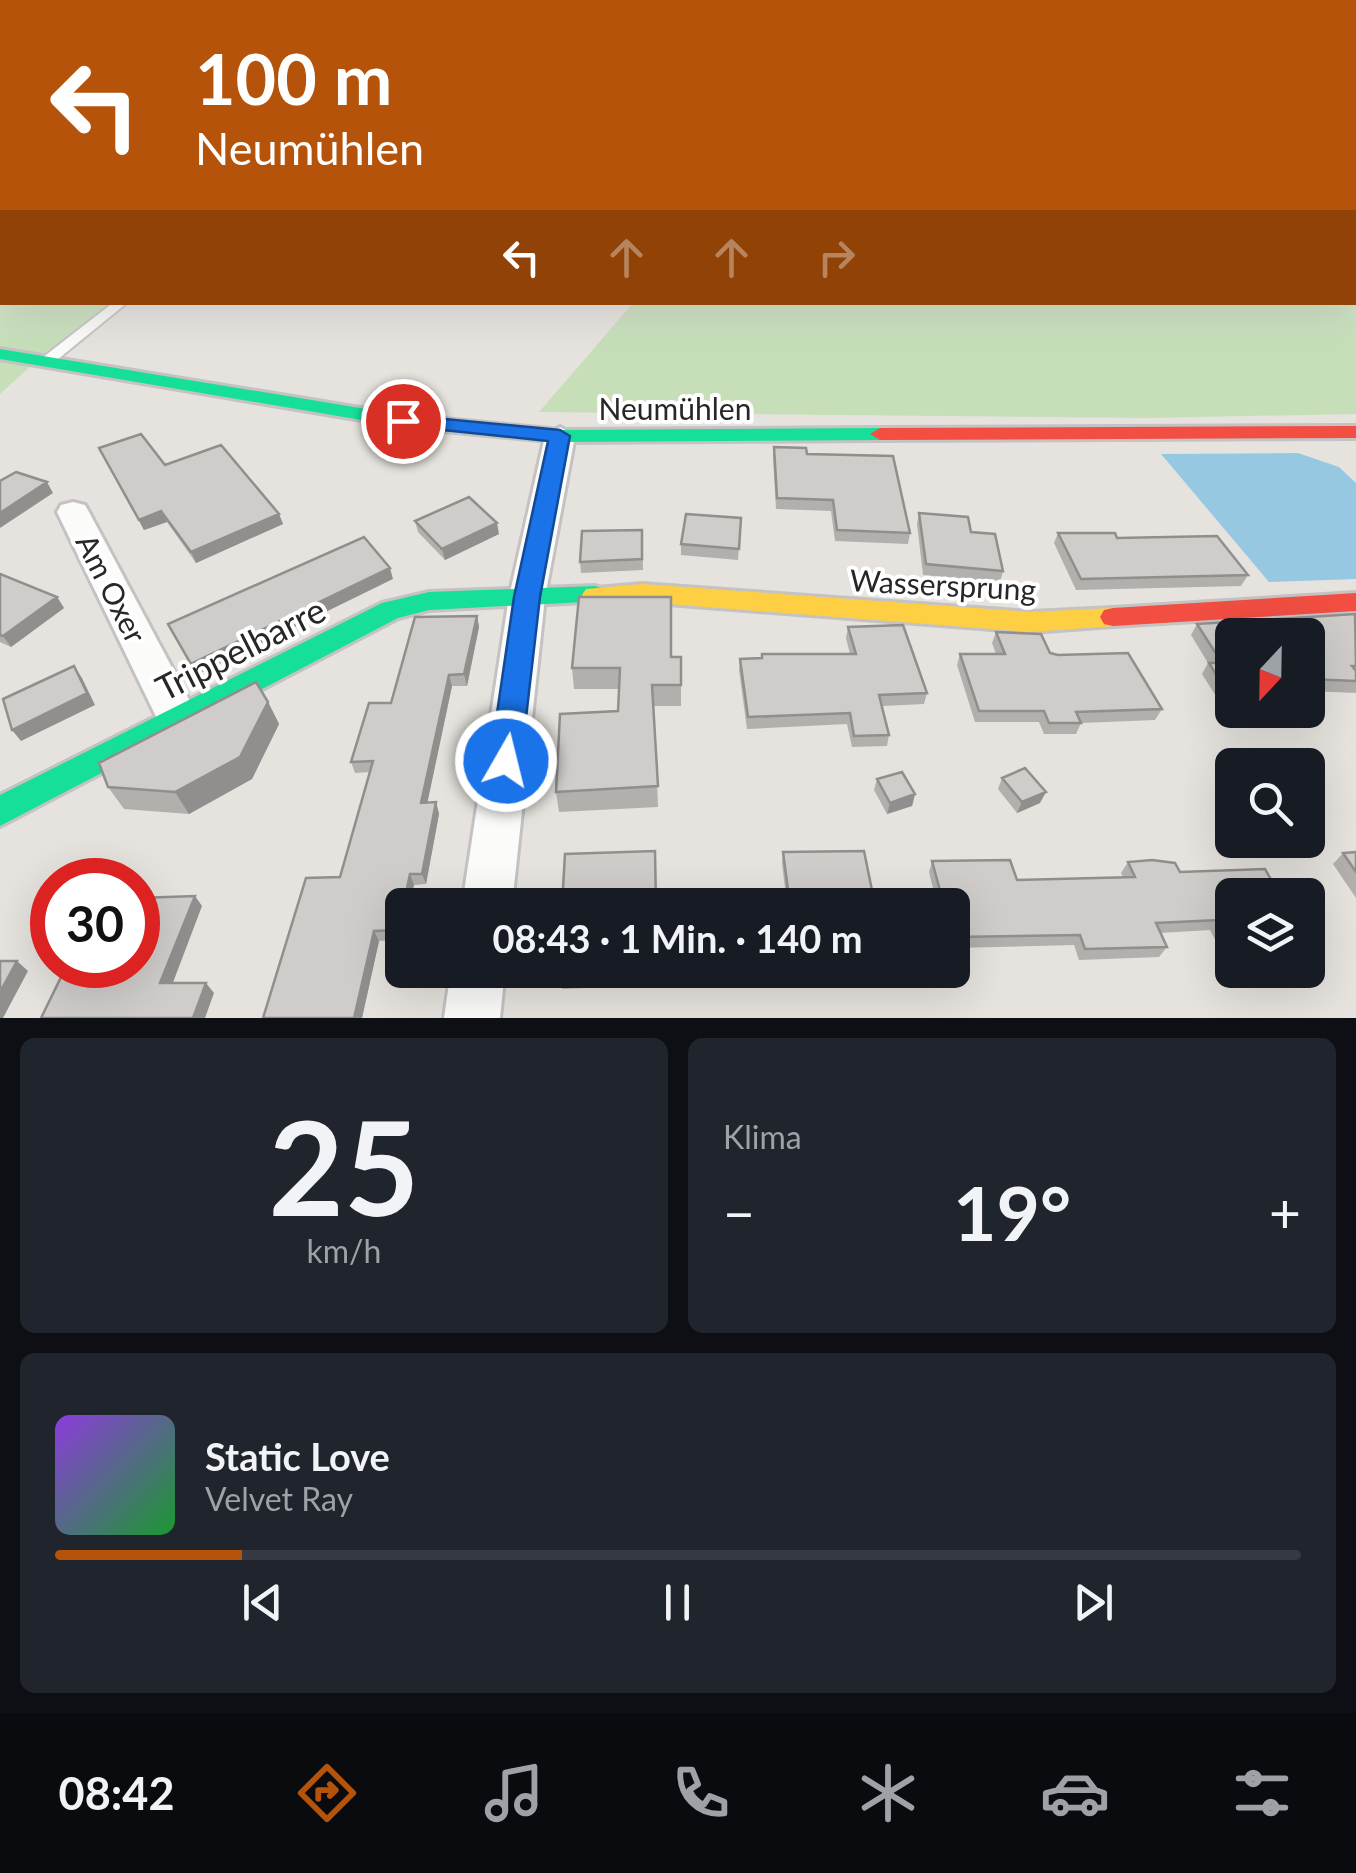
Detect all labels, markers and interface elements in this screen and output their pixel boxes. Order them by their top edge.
text: 100 m [195,36,392,120]
icon: left [30,40,160,170]
text: Neumühlen [195,121,424,175]
icon: left [494,230,549,285]
icon: ahead [599,230,654,285]
icon: ahead [704,230,759,285]
icon: right [809,230,864,285]
pin [361,379,446,464]
street label: Neumühlen [599,390,751,426]
icon: arrive [376,394,431,449]
street label: Am Oxer [69,528,155,648]
street label: Wassersprung [849,561,1037,607]
street label: Trippelbarre [148,587,332,709]
north arrow [1215,618,1325,728]
map controls [1215,618,1325,988]
position arrow [454,709,558,813]
button: search [1215,748,1325,858]
speed limit sign: 30 [30,858,160,988]
button: layers [1215,878,1325,988]
text: 08:43 · 1 Min. · 140 m [493,915,862,961]
text: 25 [269,1088,419,1244]
text: Klima [723,1117,802,1156]
text: 19° [953,1167,1071,1257]
text: − [723,1179,755,1245]
text: + [1269,1179,1301,1245]
text: km/h [307,1231,381,1270]
text: Static Love [205,1433,390,1479]
text: Velvet Ray [205,1479,353,1518]
icon: previous [235,1575,290,1630]
icon: pause [650,1575,705,1630]
icon: next [1066,1575,1121,1630]
icon: directions [292,1758,362,1828]
icon: music [479,1758,549,1828]
icon: phone [666,1758,736,1828]
icon: climate [853,1758,923,1828]
icon: car [1040,1758,1110,1828]
icon: filters [1227,1758,1297,1828]
text: 08:42 [59,1766,175,1820]

